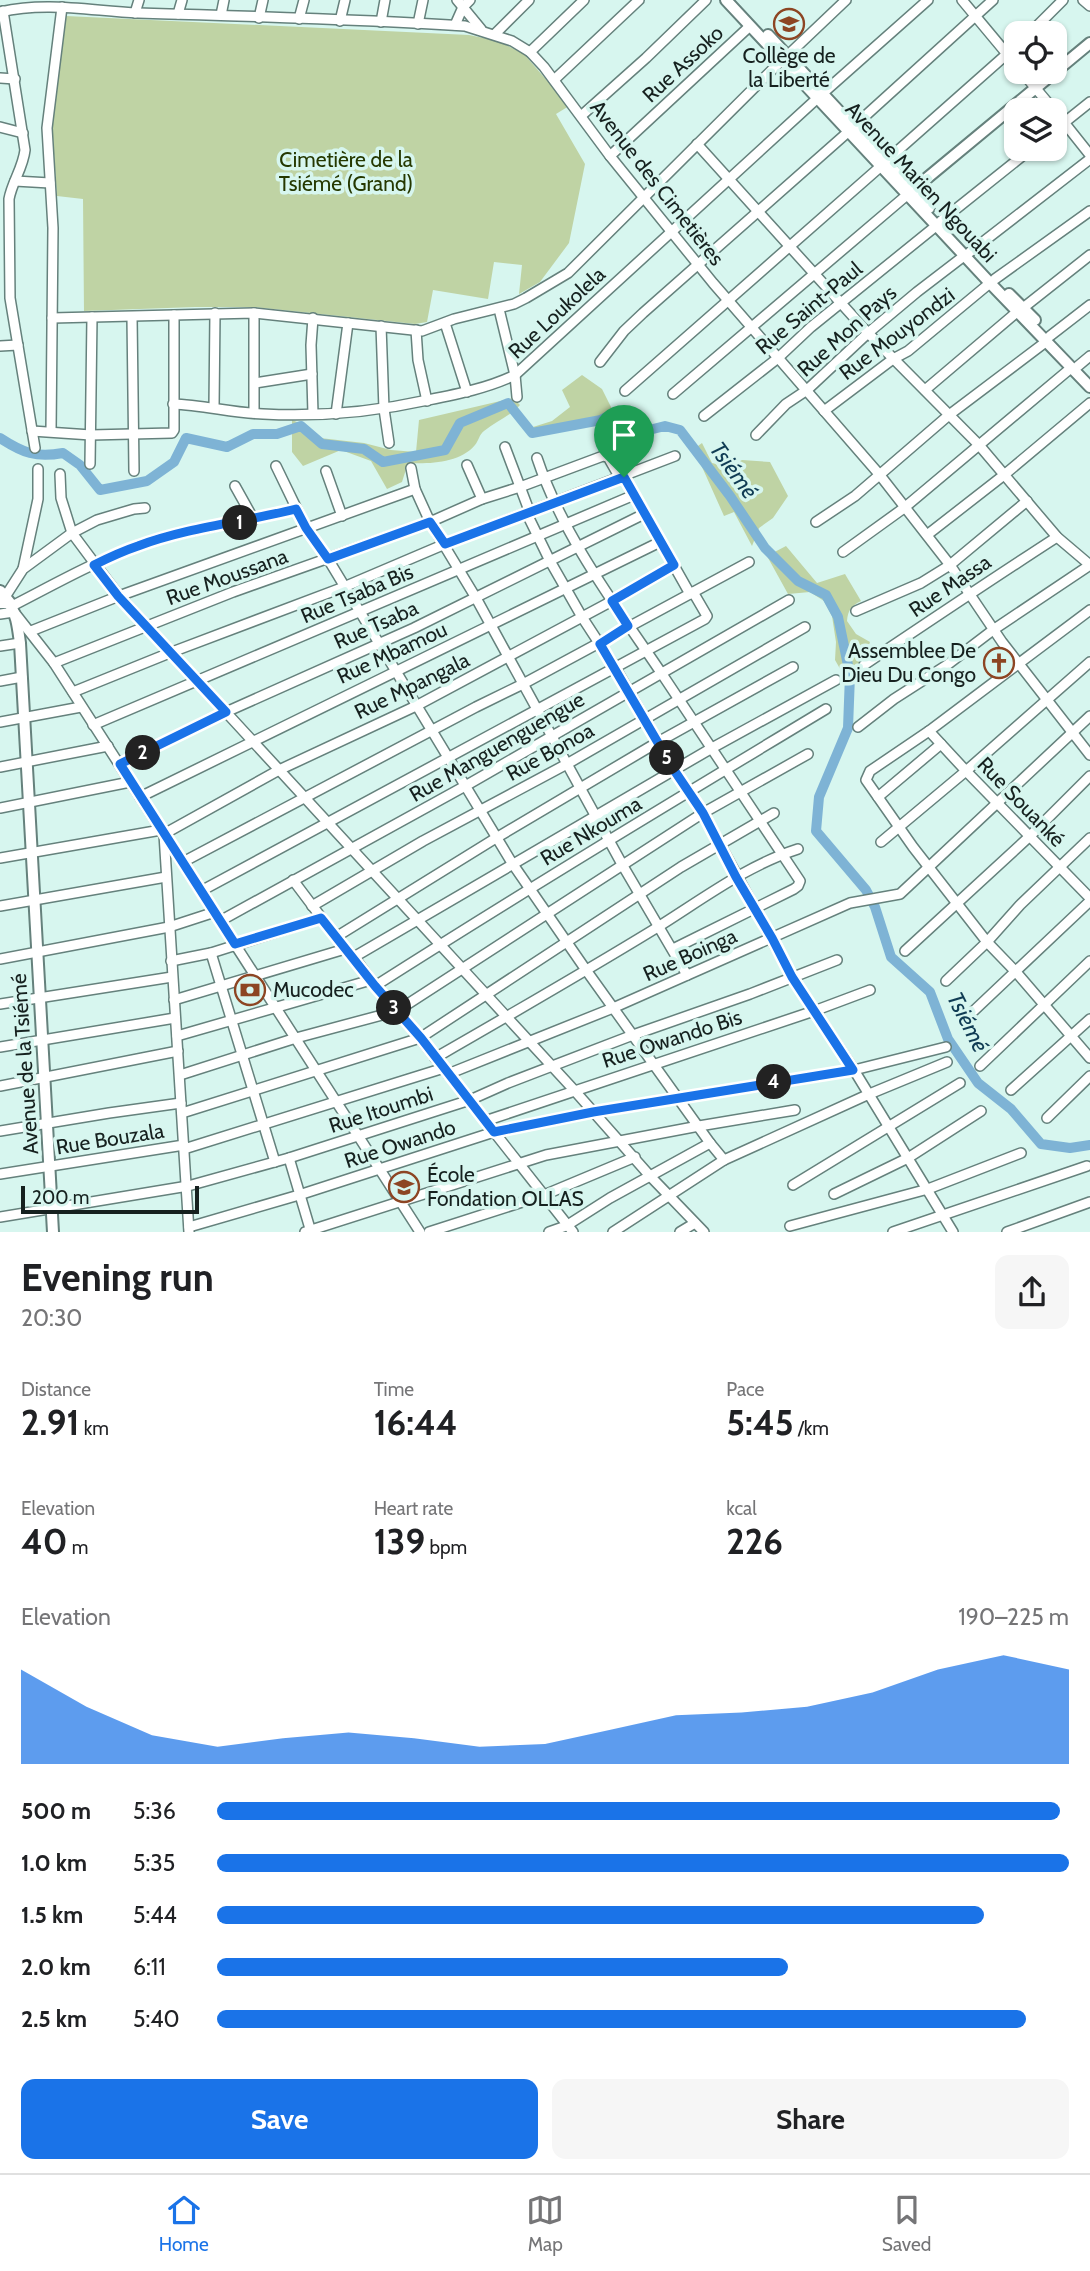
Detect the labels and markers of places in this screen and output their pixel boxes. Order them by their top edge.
school or university icon: Collège de la Liberté [772,7,806,41]
place label: Collège de la Liberté [742,43,836,92]
pin [594,405,654,477]
pin: 1 [222,505,258,540]
place label: Assemblee De Dieu Du Congo [841,638,976,687]
church icon: Assemblee De Dieu Du Congo [982,646,1016,680]
pin: 2 [125,736,160,770]
pin: 5 [650,740,684,776]
bank icon: Mucodec [233,973,267,1007]
place label: Mucodec [273,977,354,1002]
pin: 3 [376,990,412,1026]
pin: 4 [756,1064,792,1100]
place label: École Fondation OLLAS [427,1162,584,1211]
school or university icon: École Fondation OLLAS [387,1170,421,1204]

